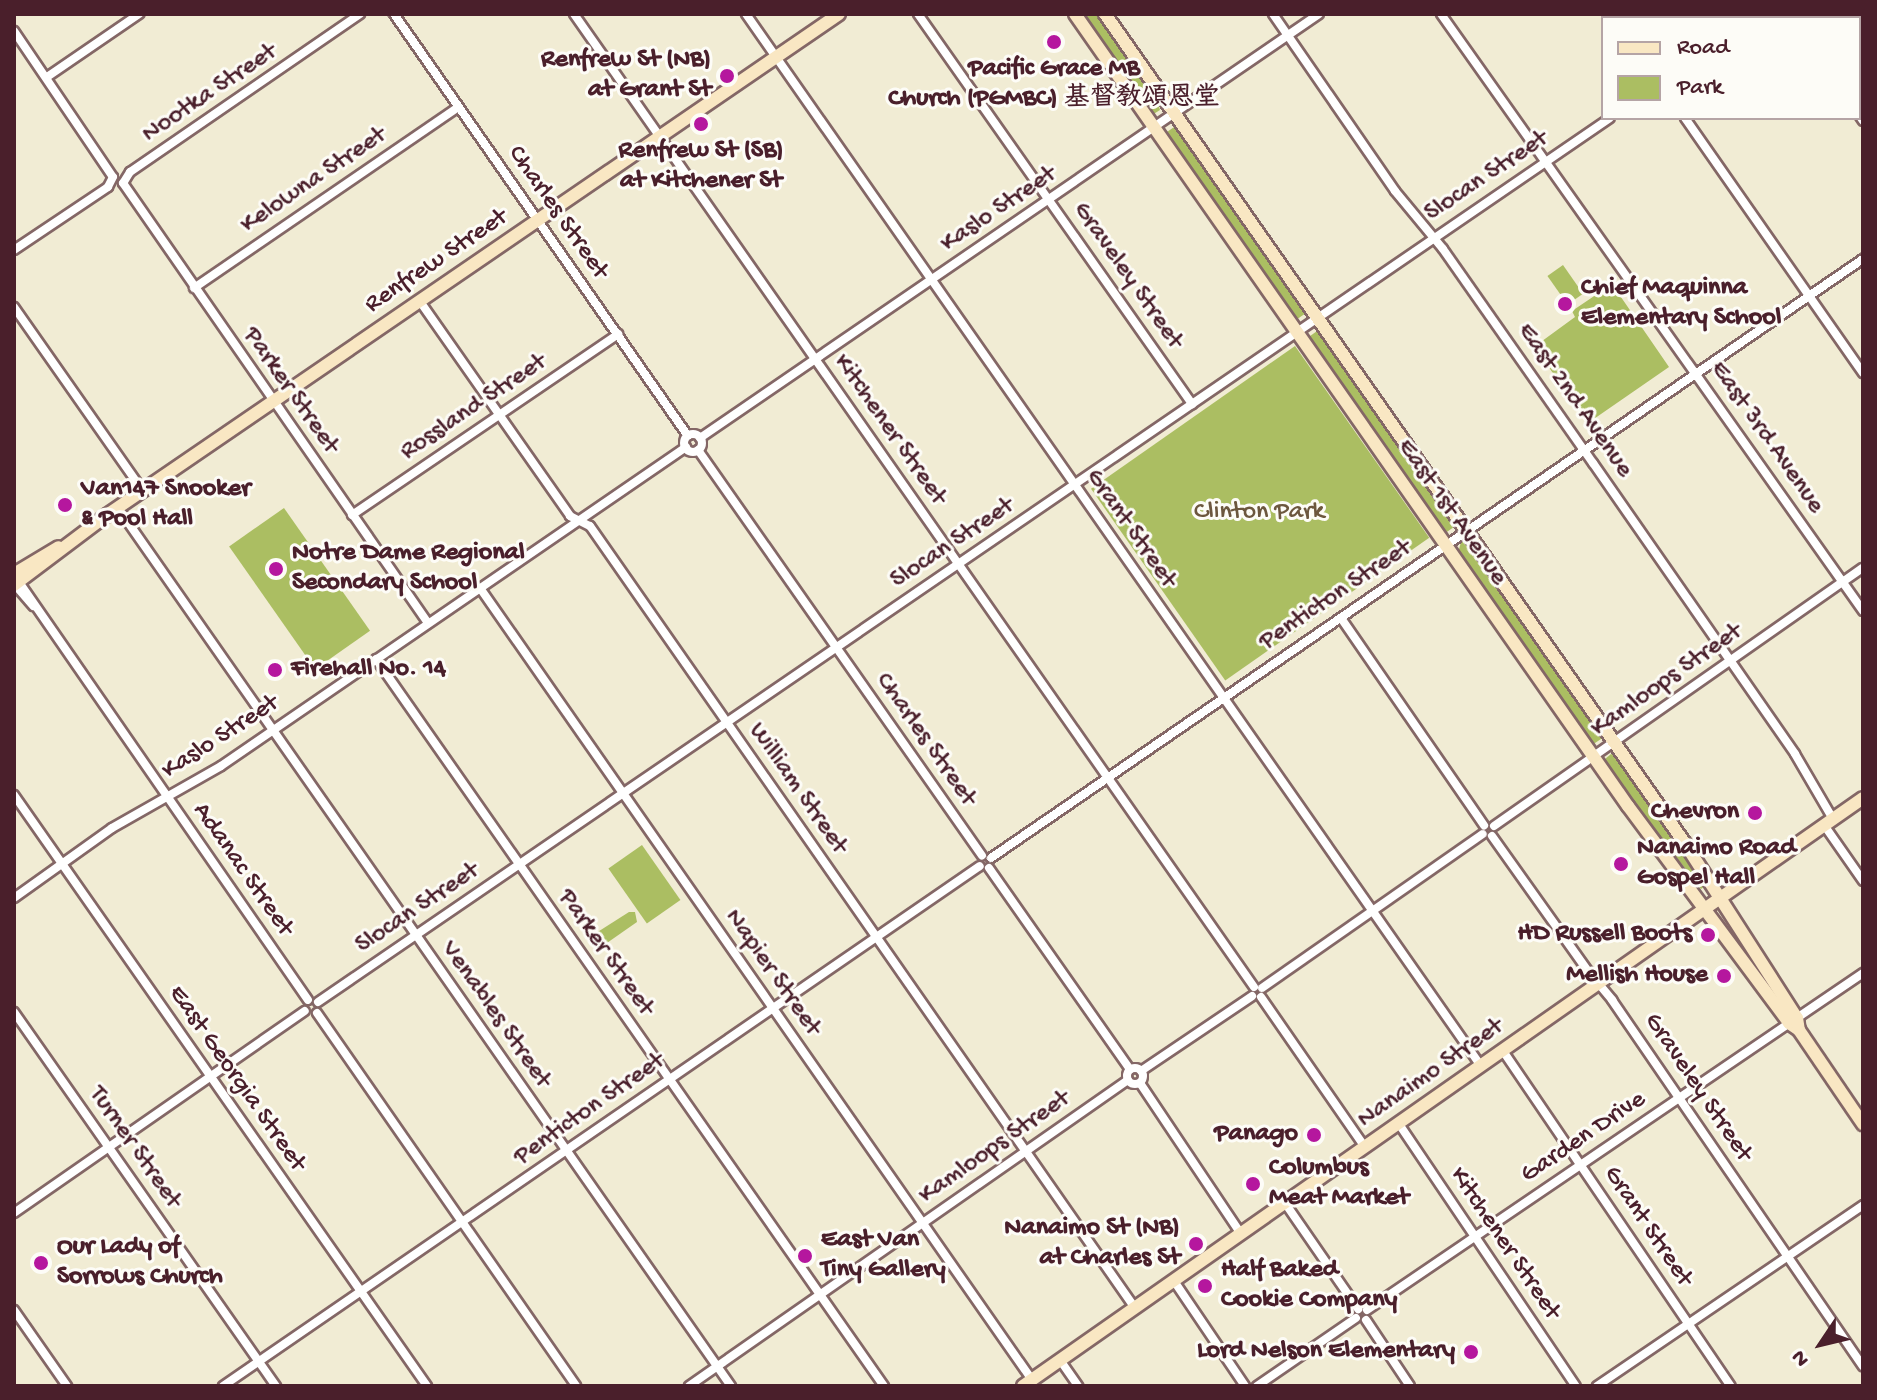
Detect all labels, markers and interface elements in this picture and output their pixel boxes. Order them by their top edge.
legend [1601,16,1861,120]
marker: Pacific Grace MB Church (PGMBC) 基督教頌恩堂 [1045,33,1063,51]
text: Road [1677,34,1729,63]
street label: Nootka Street [137,37,283,151]
place label: Renfrew St (NB) at Grant St [541,45,711,106]
place label: Pacific Grace MB Church (PGMBC) 基督教頌恩堂 [888,54,1220,116]
marker: Renfrew St (NB) at Grant St [718,67,736,85]
text: Park [1677,74,1723,103]
marker: Renfrew St (SB) at Kitchener St [692,115,710,133]
street label: Kelowna Street [235,121,393,241]
street label: Slocan Street [1419,124,1555,230]
place label: Renfrew St (SB) at Kitchener St [618,136,784,198]
street label: Charles Street [500,140,614,286]
street label: Kaslo Street [935,160,1063,260]
street label: Graveley Street [1065,196,1189,356]
street label: Renfrew Street [360,203,514,321]
place label: Chief Maquinna Elementary School [1581,273,1781,334]
marker: Chief Maquinna Elementary School [1556,295,1574,313]
street label: East 2nd Avenue [1509,318,1639,484]
street label: Parker Street [235,322,345,460]
street label: Rossland Street [395,348,553,468]
street label: Kitchener Street [825,348,953,512]
street label: East 3rd Avenue [1702,356,1830,520]
street label: East 1st Avenue [1389,434,1513,592]
street label: Grant Street [1078,463,1182,595]
place label: Van147 Snooker & Pool Hall [81,474,250,536]
street label: Slocan Street [885,491,1021,597]
marker: Van147 Snooker & Pool Hall [56,496,74,514]
park label: Clinton Park [1194,497,1324,529]
street label: Penticton Street [1254,534,1418,658]
place label: Notre Dame Regional Secondary School [292,538,525,600]
marker: Notre Dame Regional Secondary School [267,560,285,578]
street label: Kamloops Street [1585,617,1749,745]
place label: Firehall No. 14 [291,654,446,686]
marker: Firehall No. 14 [266,661,284,679]
street label: Charles Street [868,667,982,813]
street label: Kaslo Street [157,689,285,787]
street label: William Street [740,717,854,861]
street label: Adanac Street [184,797,300,943]
place label: Chevron [1651,797,1739,829]
marker: Chevron [1746,804,1764,822]
place label: Nanaimo Road Gospel Hall [1637,833,1796,894]
marker: Nanaimo Road Gospel Hall [1612,855,1630,873]
street label: Slocan Street [350,856,486,962]
street label: Parker Street [550,884,660,1022]
street label: Napier Street [717,903,827,1043]
place label: HD Russell Boots [1518,919,1692,951]
marker: HD Russell Boots [1699,926,1717,944]
street label: Venables Street [433,935,557,1095]
place label: Mellish House [1566,960,1708,992]
marker: Mellish House [1715,967,1733,985]
street label: East Georgia Street [160,980,312,1178]
street label: Graveley Street [1636,1008,1758,1168]
street label: Nanaimo Street [1352,1012,1510,1136]
street label: Penticton Street [508,1046,672,1174]
street label: Turner Street [81,1081,187,1215]
street label: Kamloops Street [913,1084,1077,1212]
street label: Garden Drive [1516,1085,1652,1191]
place label: Panago [1214,1119,1298,1151]
marker: Panago [1305,1126,1323,1144]
place label: Columbus Meat Market [1269,1153,1409,1214]
street label: Grant Street [1595,1161,1699,1293]
street label: Kitchener Street [1442,1162,1566,1326]
marker: Columbus Meat Market [1244,1175,1262,1193]
place label: Nanaimo St (NB) at Charles St [1004,1213,1180,1274]
place label: East Van Tiny Gallery [821,1225,946,1286]
place label: Our Lady of Sorrows Church [57,1232,223,1294]
marker: Nanaimo St (NB) at Charles St [1187,1235,1205,1253]
marker: East Van Tiny Gallery [796,1247,814,1265]
marker: Our Lady of Sorrows Church [32,1254,50,1272]
place label: Half Baked Cookie Company [1221,1255,1397,1316]
marker: Half Baked Cookie Company [1196,1277,1214,1295]
north arrow [1781,1304,1861,1384]
place label: Lord Nelson Elementary [1197,1336,1455,1368]
marker: Lord Nelson Elementary [1462,1343,1480,1361]
text: N [1787,1344,1816,1371]

